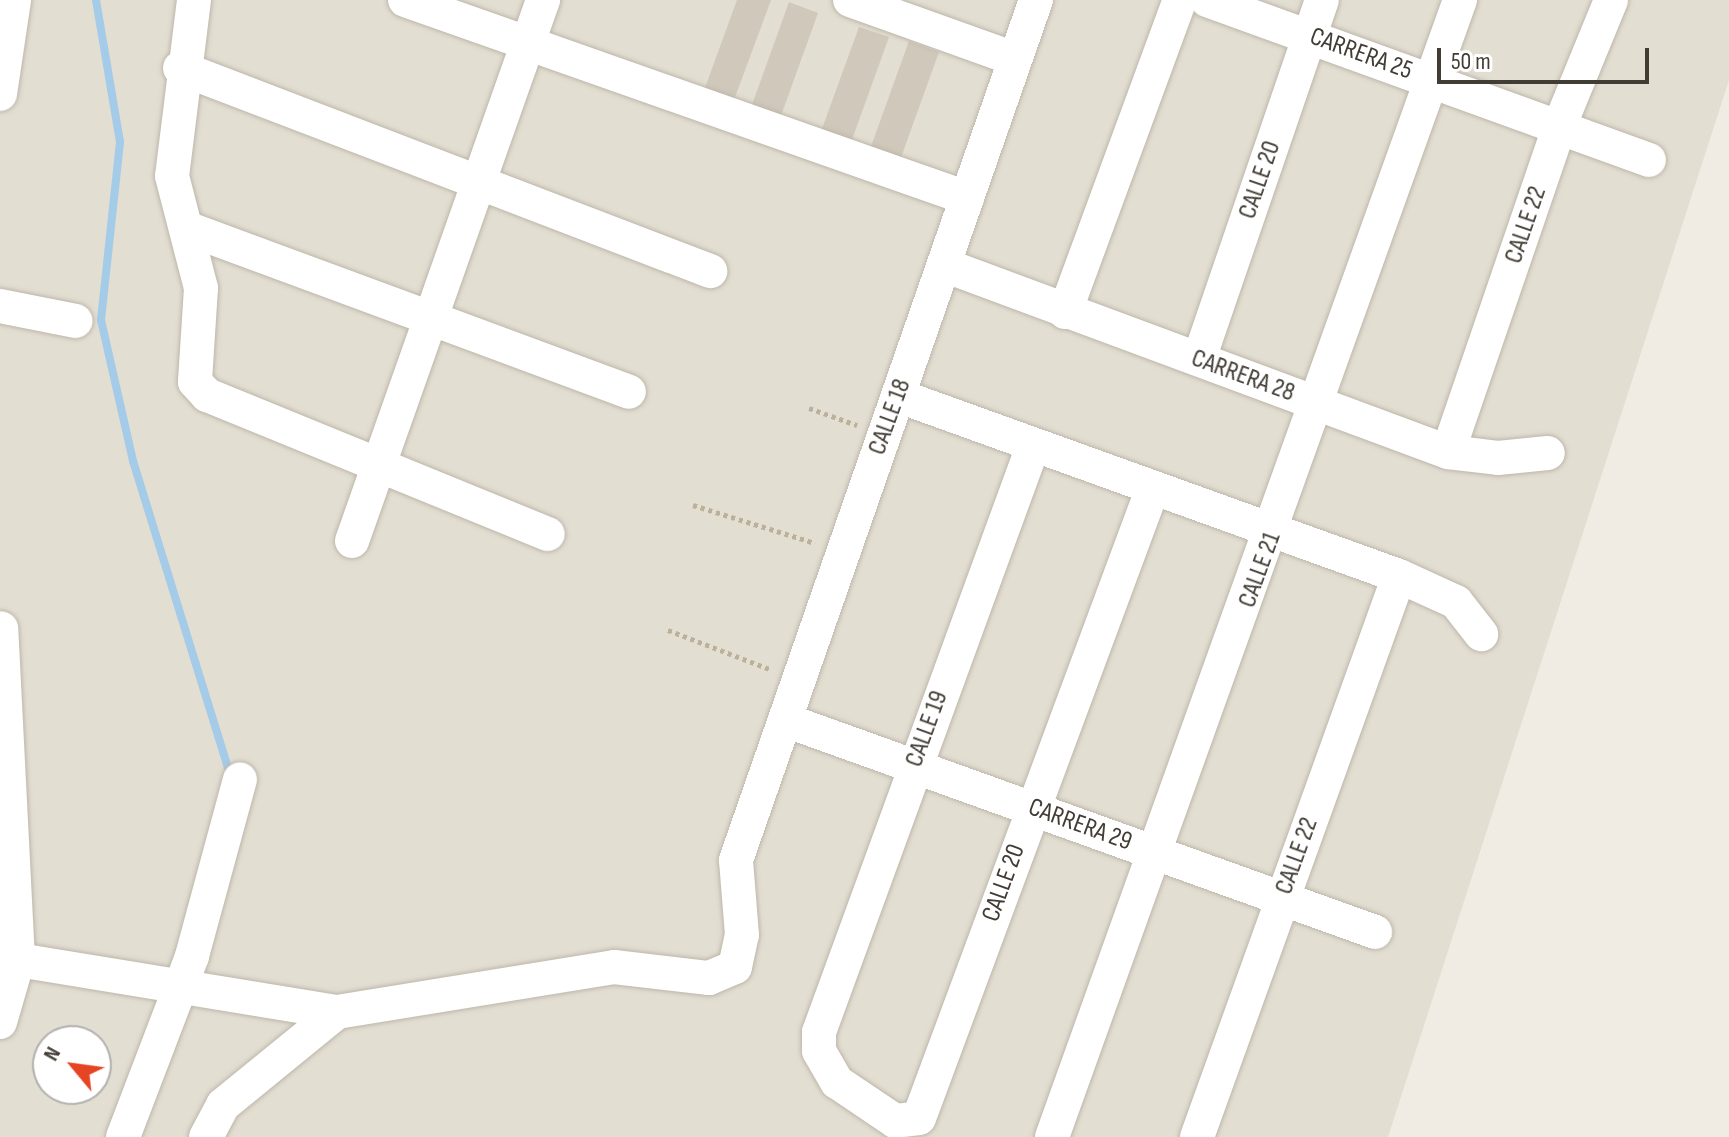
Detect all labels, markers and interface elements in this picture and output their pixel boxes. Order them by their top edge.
street label: CARRERA 25 [1306,21,1416,87]
scale bar [1441,32,1653,82]
text: 50 m [1451,47,1491,76]
street label: CALLE 20 [1232,137,1288,223]
street label: CALLE 22 [1498,182,1554,268]
street label: CARRERA 28 [1187,343,1299,409]
street label: CALLE 18 [862,375,918,459]
street label: CALLE 21 [1232,528,1288,612]
street label: CALLE 19 [899,687,955,771]
street label: CARRERA 29 [1024,792,1136,858]
street label: CALLE 22 [1269,813,1325,899]
street label: CALLE 20 [976,840,1032,926]
north arrow [32,1025,112,1105]
text: N [38,1042,67,1066]

